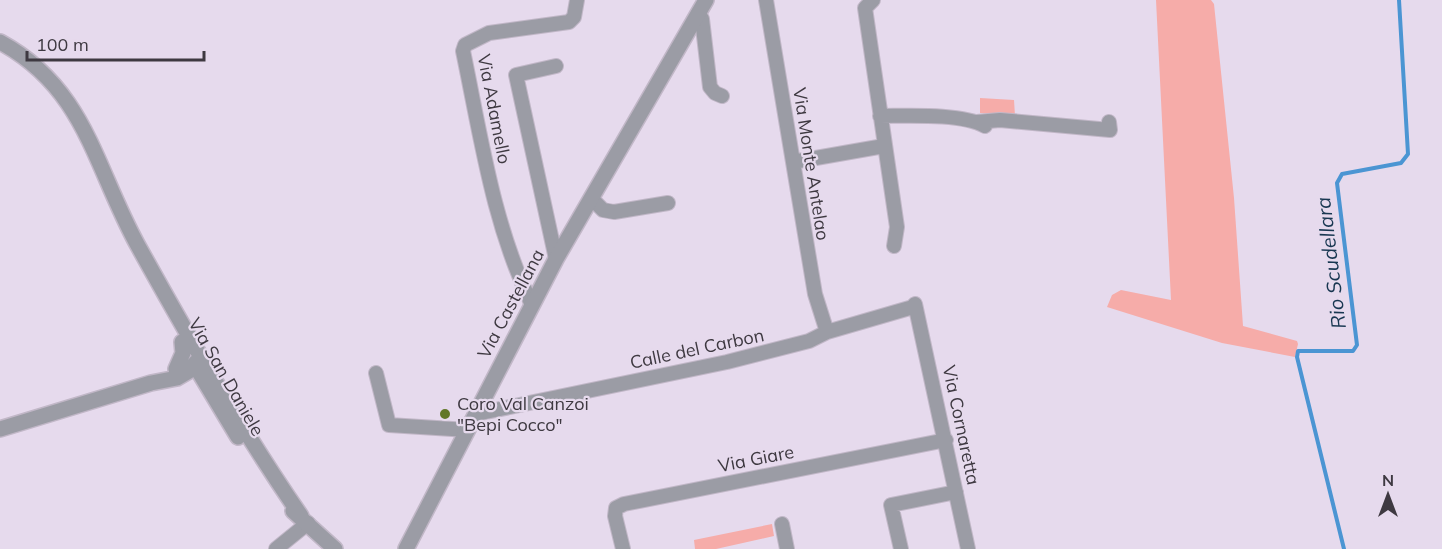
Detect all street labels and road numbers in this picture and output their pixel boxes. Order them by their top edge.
street label: Via Adamello [473,52,516,166]
street label: Via Monte Antelao [788,86,835,242]
street label: Via Castellana [472,245,549,362]
street label: Via San Daniele [183,314,270,440]
street label: Calle del Carbon [628,323,766,374]
street label: Via Cornaretta [938,363,985,487]
street label: Via Giare [716,440,796,477]

